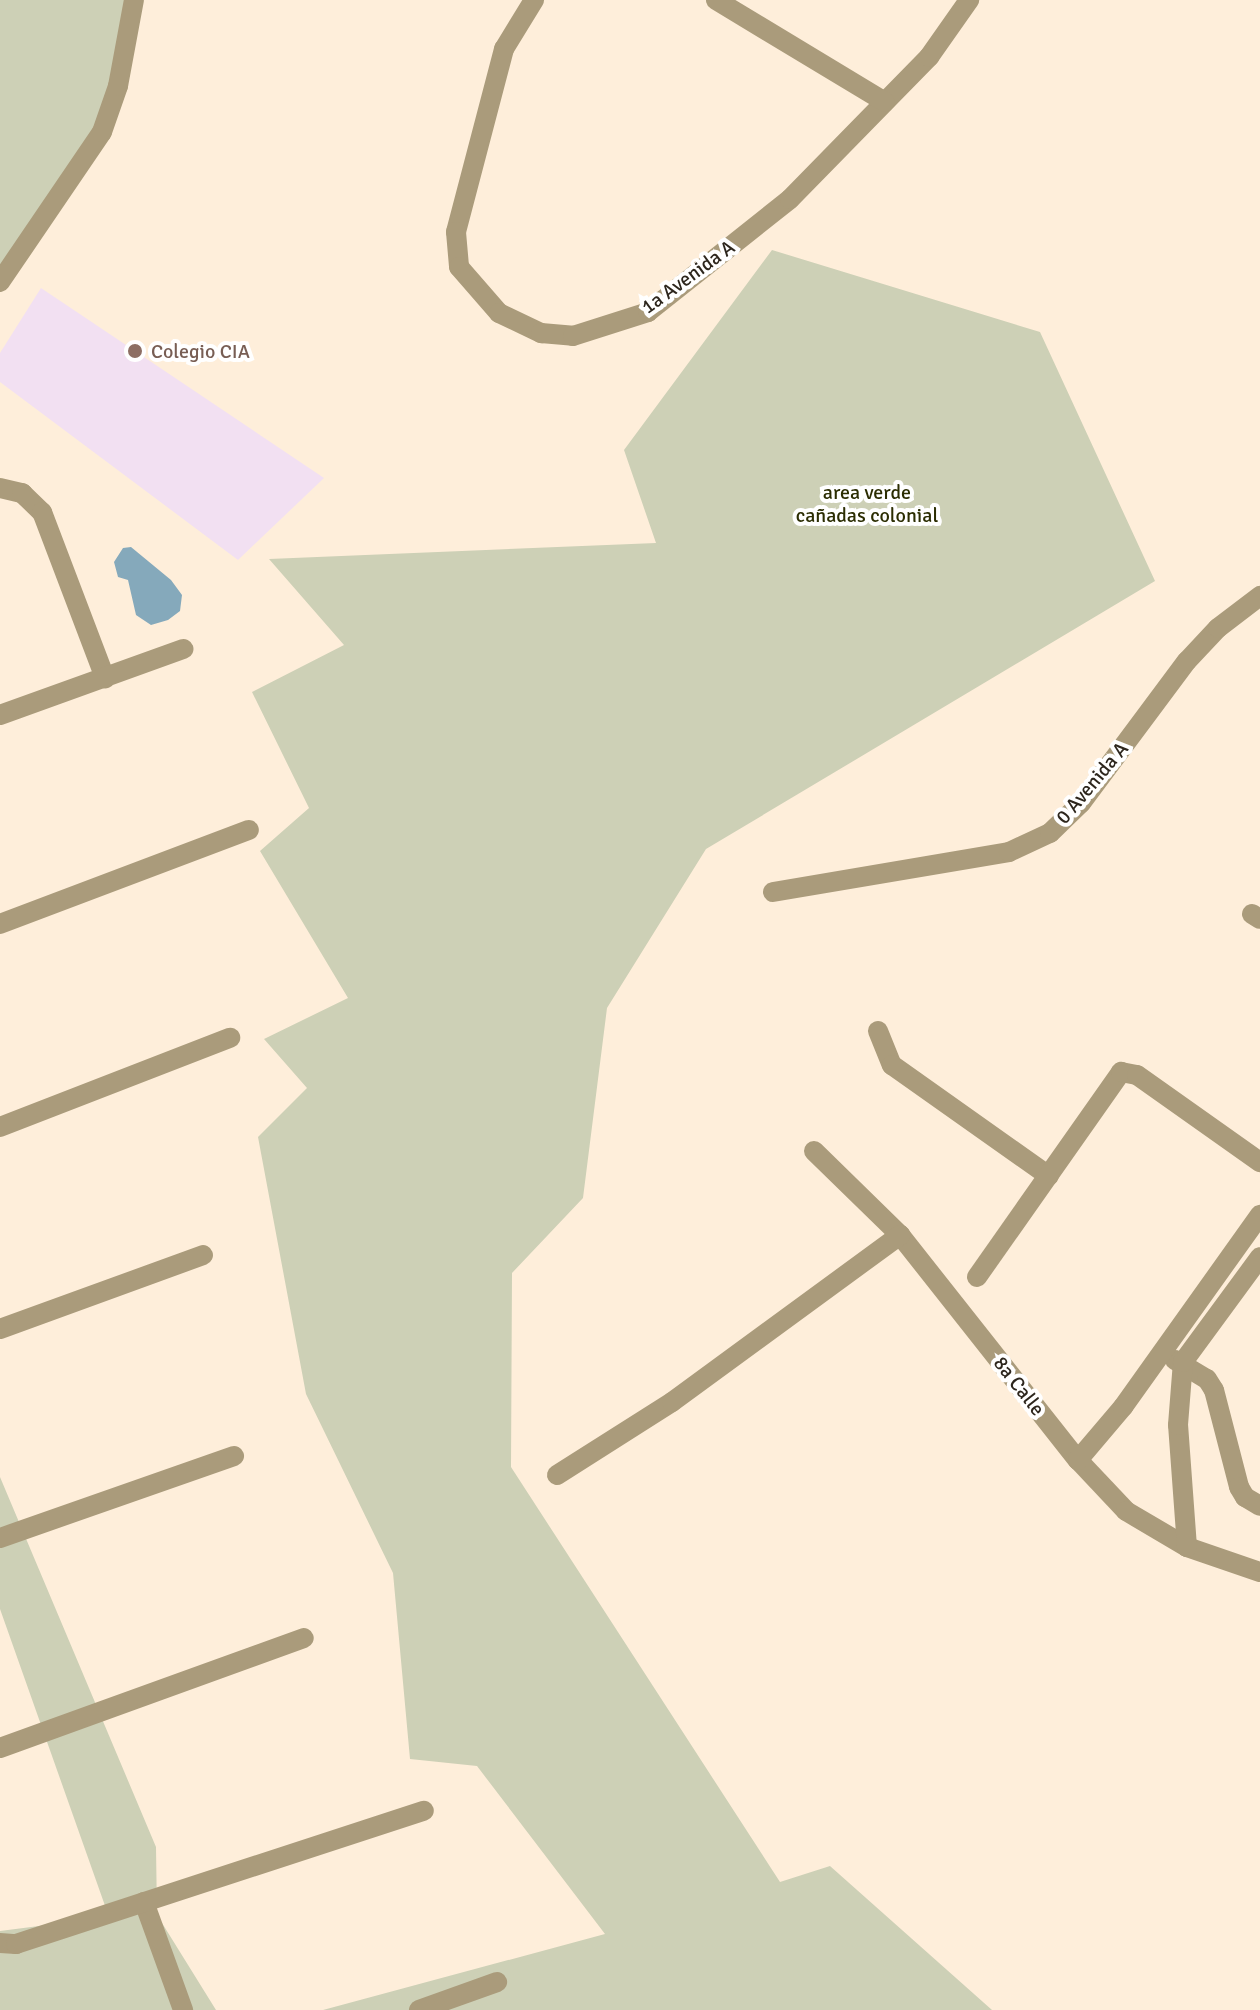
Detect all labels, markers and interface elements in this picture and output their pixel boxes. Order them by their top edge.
street label: 1a Avenida A [637,235,739,319]
place label: Colegio CIA [151,339,250,363]
marker: Colegio CIA [126,342,144,360]
park label: area verde cañadas colonial [796,480,938,527]
street label: 0 Avenida A [1051,737,1133,829]
street label: 8a Calle [988,1352,1050,1420]

